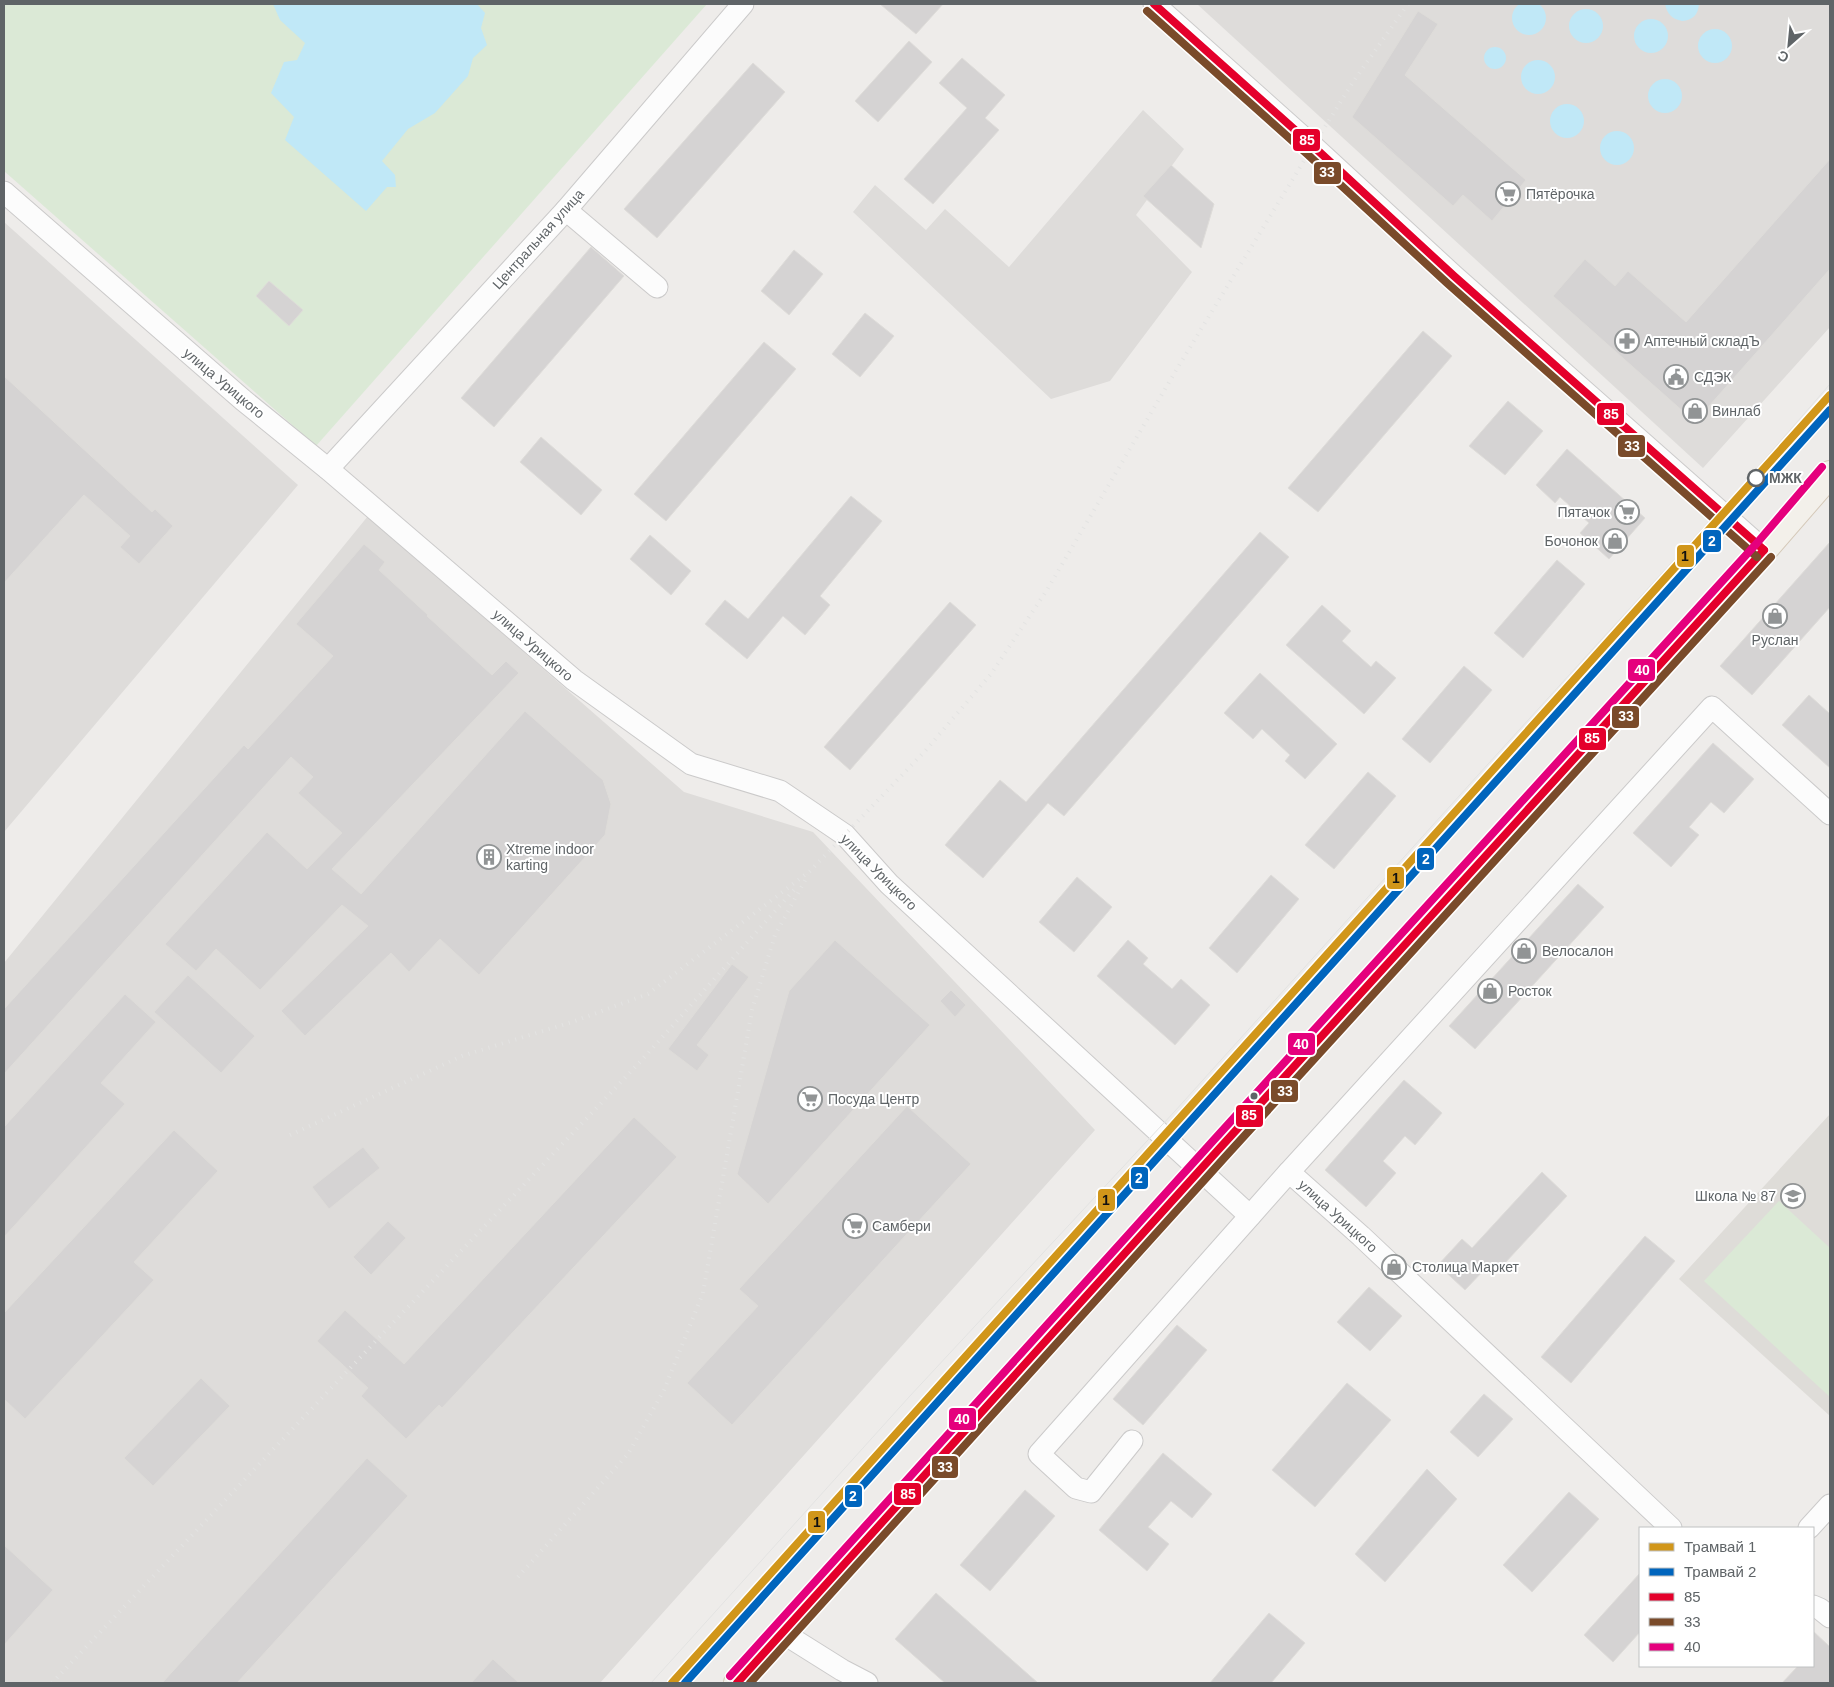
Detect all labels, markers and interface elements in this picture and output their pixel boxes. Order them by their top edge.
north arrow [1764,20,1814,70]
text: С [1775,47,1791,66]
line badge: 85 [1292,128,1321,152]
text: 85 [1299,132,1315,148]
line badge: 33 [1313,161,1342,185]
text: 33 [1319,164,1335,180]
supermarket icon: Пятёрочка [1495,181,1521,207]
street label: Центральная улица [489,186,587,292]
place label: Пятёрочка [1526,186,1595,202]
pharmacy icon: Аптечный складЪ [1614,328,1640,354]
place label: Аптечный складЪ [1644,333,1760,349]
street label: улица Урицкого [180,344,268,422]
public building icon: СДЭК [1663,364,1689,390]
place label: СДЭК [1694,369,1732,385]
shop icon: Винлаб [1682,398,1708,424]
line badge: 85 [1596,402,1625,426]
place label: Винлаб [1712,403,1761,419]
text: 85 [1603,406,1619,422]
line badge: 33 [1617,434,1646,458]
text: 33 [1624,438,1640,454]
marker: МЖК [1747,469,1765,487]
place label: МЖК [1769,470,1802,486]
supermarket icon: Пятачок [1614,499,1640,525]
place label: Пятачок [1557,504,1611,520]
shop icon: Бочонок [1602,528,1628,554]
line badge: 2 [1702,529,1722,553]
place label: Бочонок [1545,533,1599,549]
text: 2 [1708,533,1716,549]
line badge: 1 [1676,544,1695,568]
text: 1 [1681,548,1689,564]
shop icon: Руслан [1762,603,1788,629]
street label: улица Урицкого [490,606,576,684]
place label: Руслан [1752,632,1798,648]
line badge: 40 [1627,658,1656,682]
text: 40 [1634,662,1650,678]
line badge: 33 [1611,705,1640,729]
text: 33 [1618,708,1634,724]
line badge: 85 [1578,727,1607,751]
text: 85 [1584,730,1600,746]
street label: улица Урицкого [838,831,920,913]
place label: Xtreme indoor karting [506,841,594,873]
building icon: Xtreme indoor karting [476,844,502,870]
line badge: 2 [1416,847,1435,871]
text: 2 [1422,851,1430,867]
line badge: 1 [1386,866,1405,890]
text: 1 [1392,870,1400,886]
shop icon: Велосалон [1511,938,1537,964]
place label: Велосалон [1542,943,1613,959]
shop icon: Росток [1477,978,1503,1004]
place label: Росток [1508,983,1553,999]
line badge: 40 [1287,1032,1316,1056]
text: 40 [1293,1036,1309,1052]
line badge: 33 [1270,1079,1299,1103]
text: 33 [1277,1083,1293,1099]
supermarket icon: Посуда Центр [797,1086,823,1112]
place label: Посуда Центр [828,1091,920,1107]
unlabelled marker [1249,1091,1259,1101]
line badge: 85 [1235,1104,1264,1128]
text: 85 [1241,1107,1257,1123]
line badge: 2 [1130,1166,1149,1190]
text: 2 [1135,1170,1143,1186]
street label: улица Урицкого [1295,1176,1381,1256]
school or university icon: Школа № 87 [1780,1183,1806,1209]
line badge: 1 [1097,1188,1116,1212]
place label: Школа № 87 [1695,1188,1776,1204]
text: 1 [1102,1192,1110,1208]
supermarket icon: Самбери [842,1213,868,1239]
place label: Самбери [872,1218,931,1234]
shop icon: Столица Маркет [1381,1254,1407,1280]
place label: Столица Маркет [1412,1259,1520,1275]
line badge: 40 [948,1407,977,1431]
text: 40 [954,1411,970,1427]
line badge: 33 [931,1455,959,1479]
text: 33 [937,1459,953,1475]
line badge: 85 [893,1482,922,1506]
line badge: 2 [844,1484,863,1508]
text: 85 [900,1486,916,1502]
text: 2 [849,1488,857,1504]
line badge: 1 [807,1510,826,1534]
text: 1 [813,1514,821,1530]
legend [1639,1527,1814,1667]
text: Трамвай 1 [1684,1538,1756,1555]
text: Трамвай 2 [1684,1563,1756,1580]
text: 85 [1684,1588,1701,1605]
text: 33 [1684,1613,1701,1630]
text: 40 [1684,1638,1701,1655]

